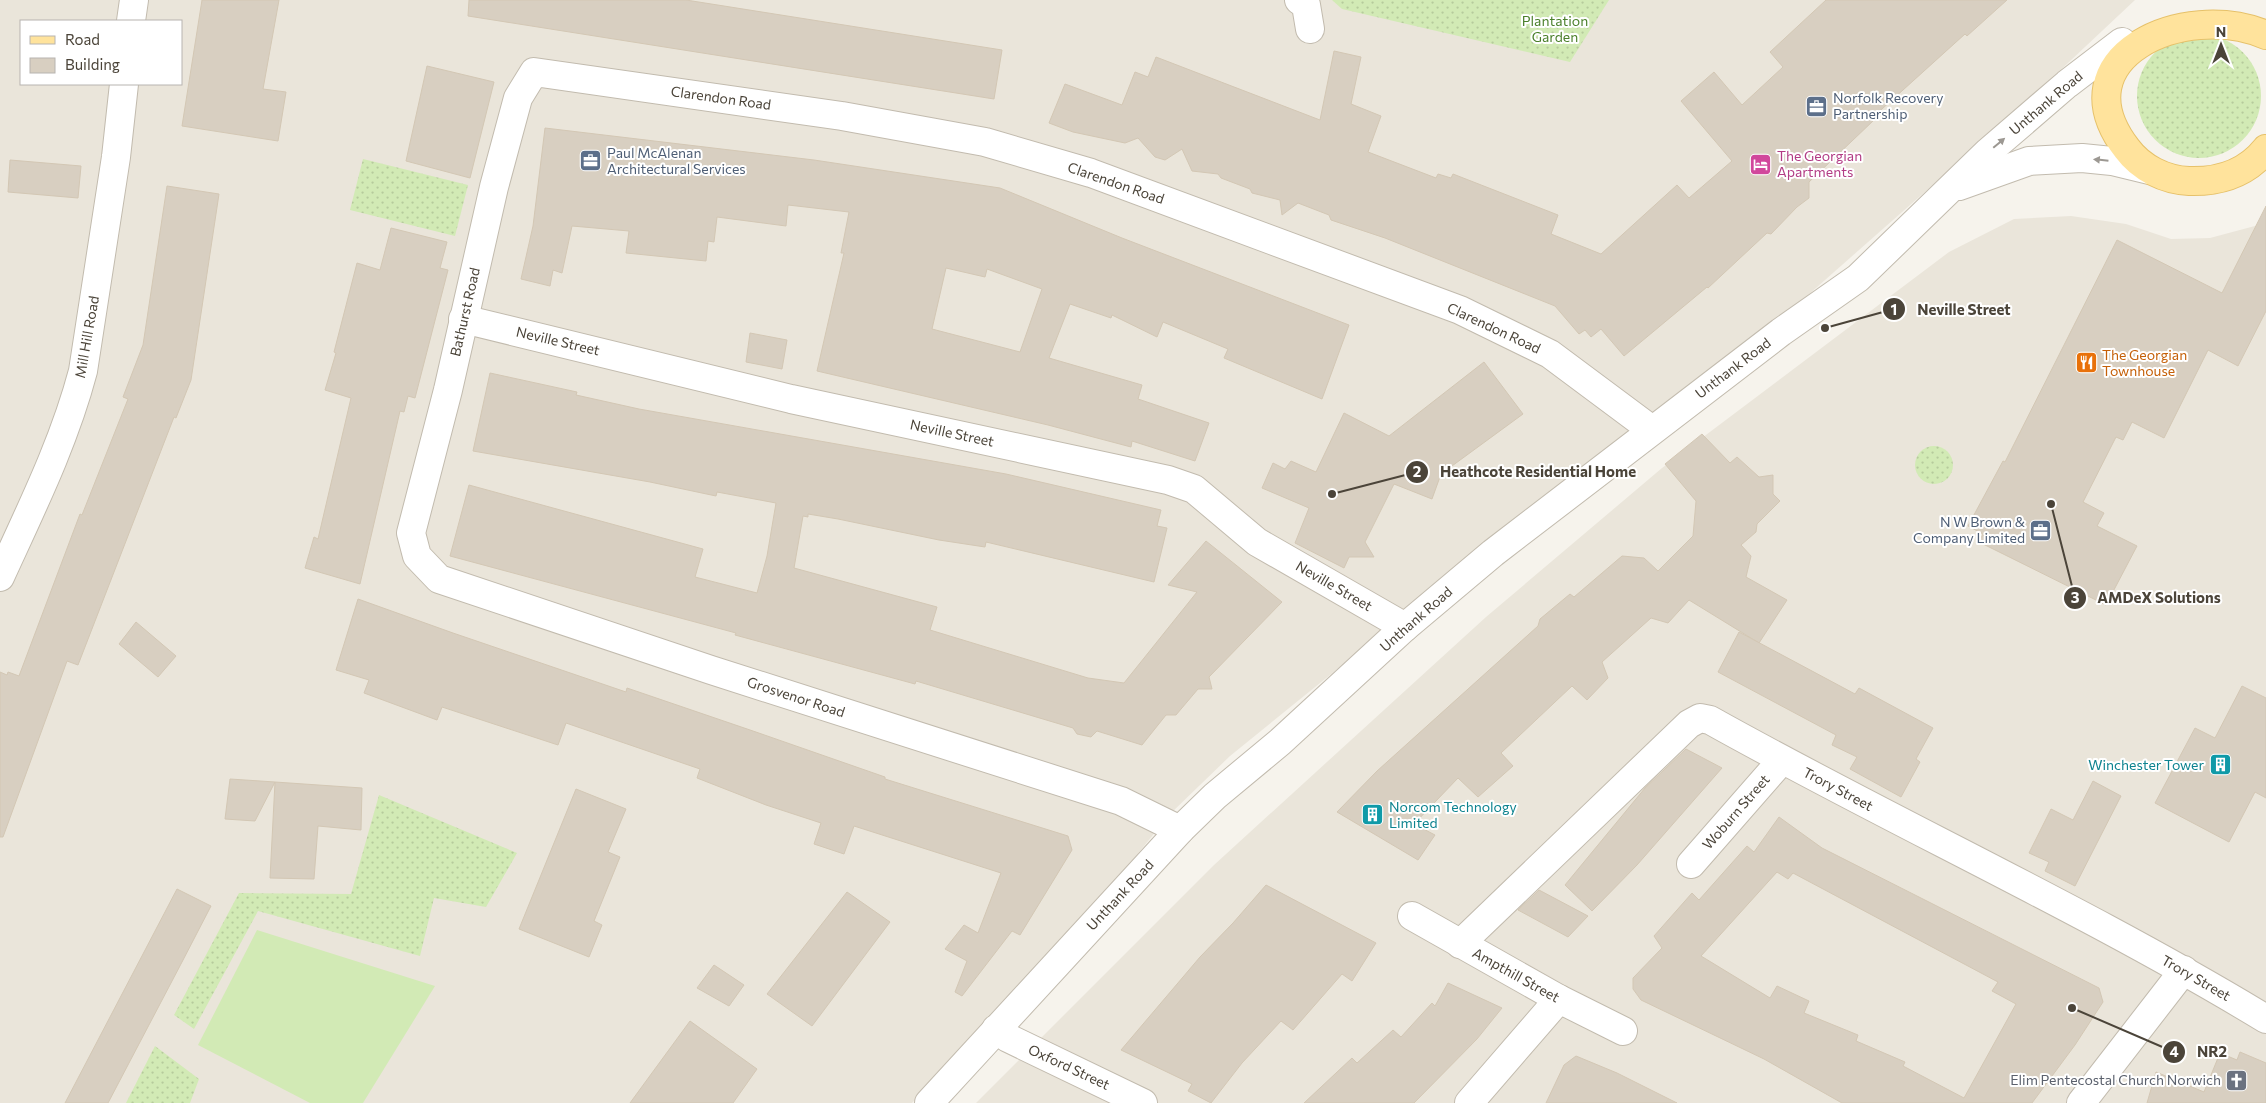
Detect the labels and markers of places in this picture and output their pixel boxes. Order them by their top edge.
place label: Norfolk Recovery Partnership [1833,89,1943,122]
office icon: Norfolk Recovery Partnership [1805,94,1829,118]
place label: Paul McAlenan Architectural Services [607,144,746,177]
place label: The Georgian Apartments [1777,147,1862,180]
office icon: Paul McAlenan Architectural Services [579,149,603,173]
hotel icon: The Georgian Apartments [1749,152,1773,176]
callout: Neville Street [1882,294,2020,324]
place label: The Georgian Townhouse [2102,346,2187,379]
restaurant icon: The Georgian Townhouse [2074,351,2098,375]
callout: Heathcote Residential Home [1405,457,1646,487]
place label: N W Brown & Company Limited [1913,513,2026,546]
office icon: N W Brown & Company Limited [2029,518,2053,542]
callout: AMDeX Solutions [2063,583,2231,613]
building icon: Winchester Tower [2208,753,2232,777]
place label: Winchester Tower [2088,756,2204,773]
place label: Norcom Technology Limited [1389,798,1517,831]
building icon: Norcom Technology Limited [1361,803,1385,827]
callout: NR2 [2162,1037,2237,1067]
church icon: Elim Pentecostal Church Norwich [2225,1068,2249,1092]
place label: Elim Pentecostal Church Norwich [2010,1071,2221,1088]

